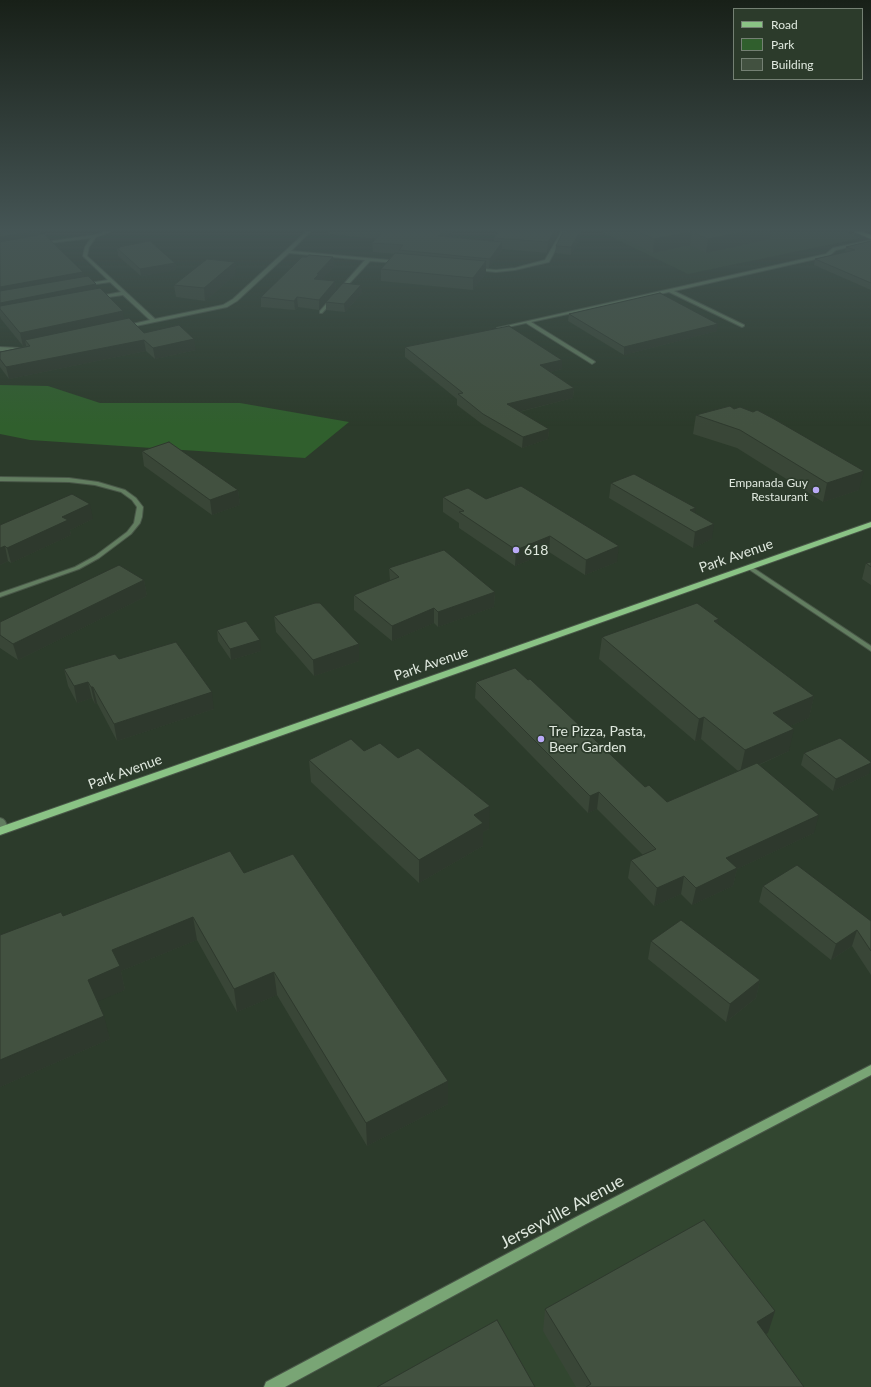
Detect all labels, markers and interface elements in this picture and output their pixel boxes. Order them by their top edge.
legend [733,8,863,80]
text: Road [771,17,798,32]
text: Park [771,37,794,52]
text: Building [771,57,814,72]
place label: Empanada Guy Restaurant [729,476,808,504]
marker: Empanada Guy Restaurant [811,485,821,495]
street label: Park Avenue [697,535,775,577]
place label: 618 [524,542,548,558]
marker: 618 [511,545,521,555]
street label: Park Avenue [392,643,470,685]
place label: Tre Pizza, Pasta, Beer Garden [549,723,646,756]
marker: Tre Pizza, Pasta, Beer Garden [536,734,546,744]
street label: Park Avenue [86,751,164,793]
street label: Jerseyville Avenue [497,1171,627,1253]

